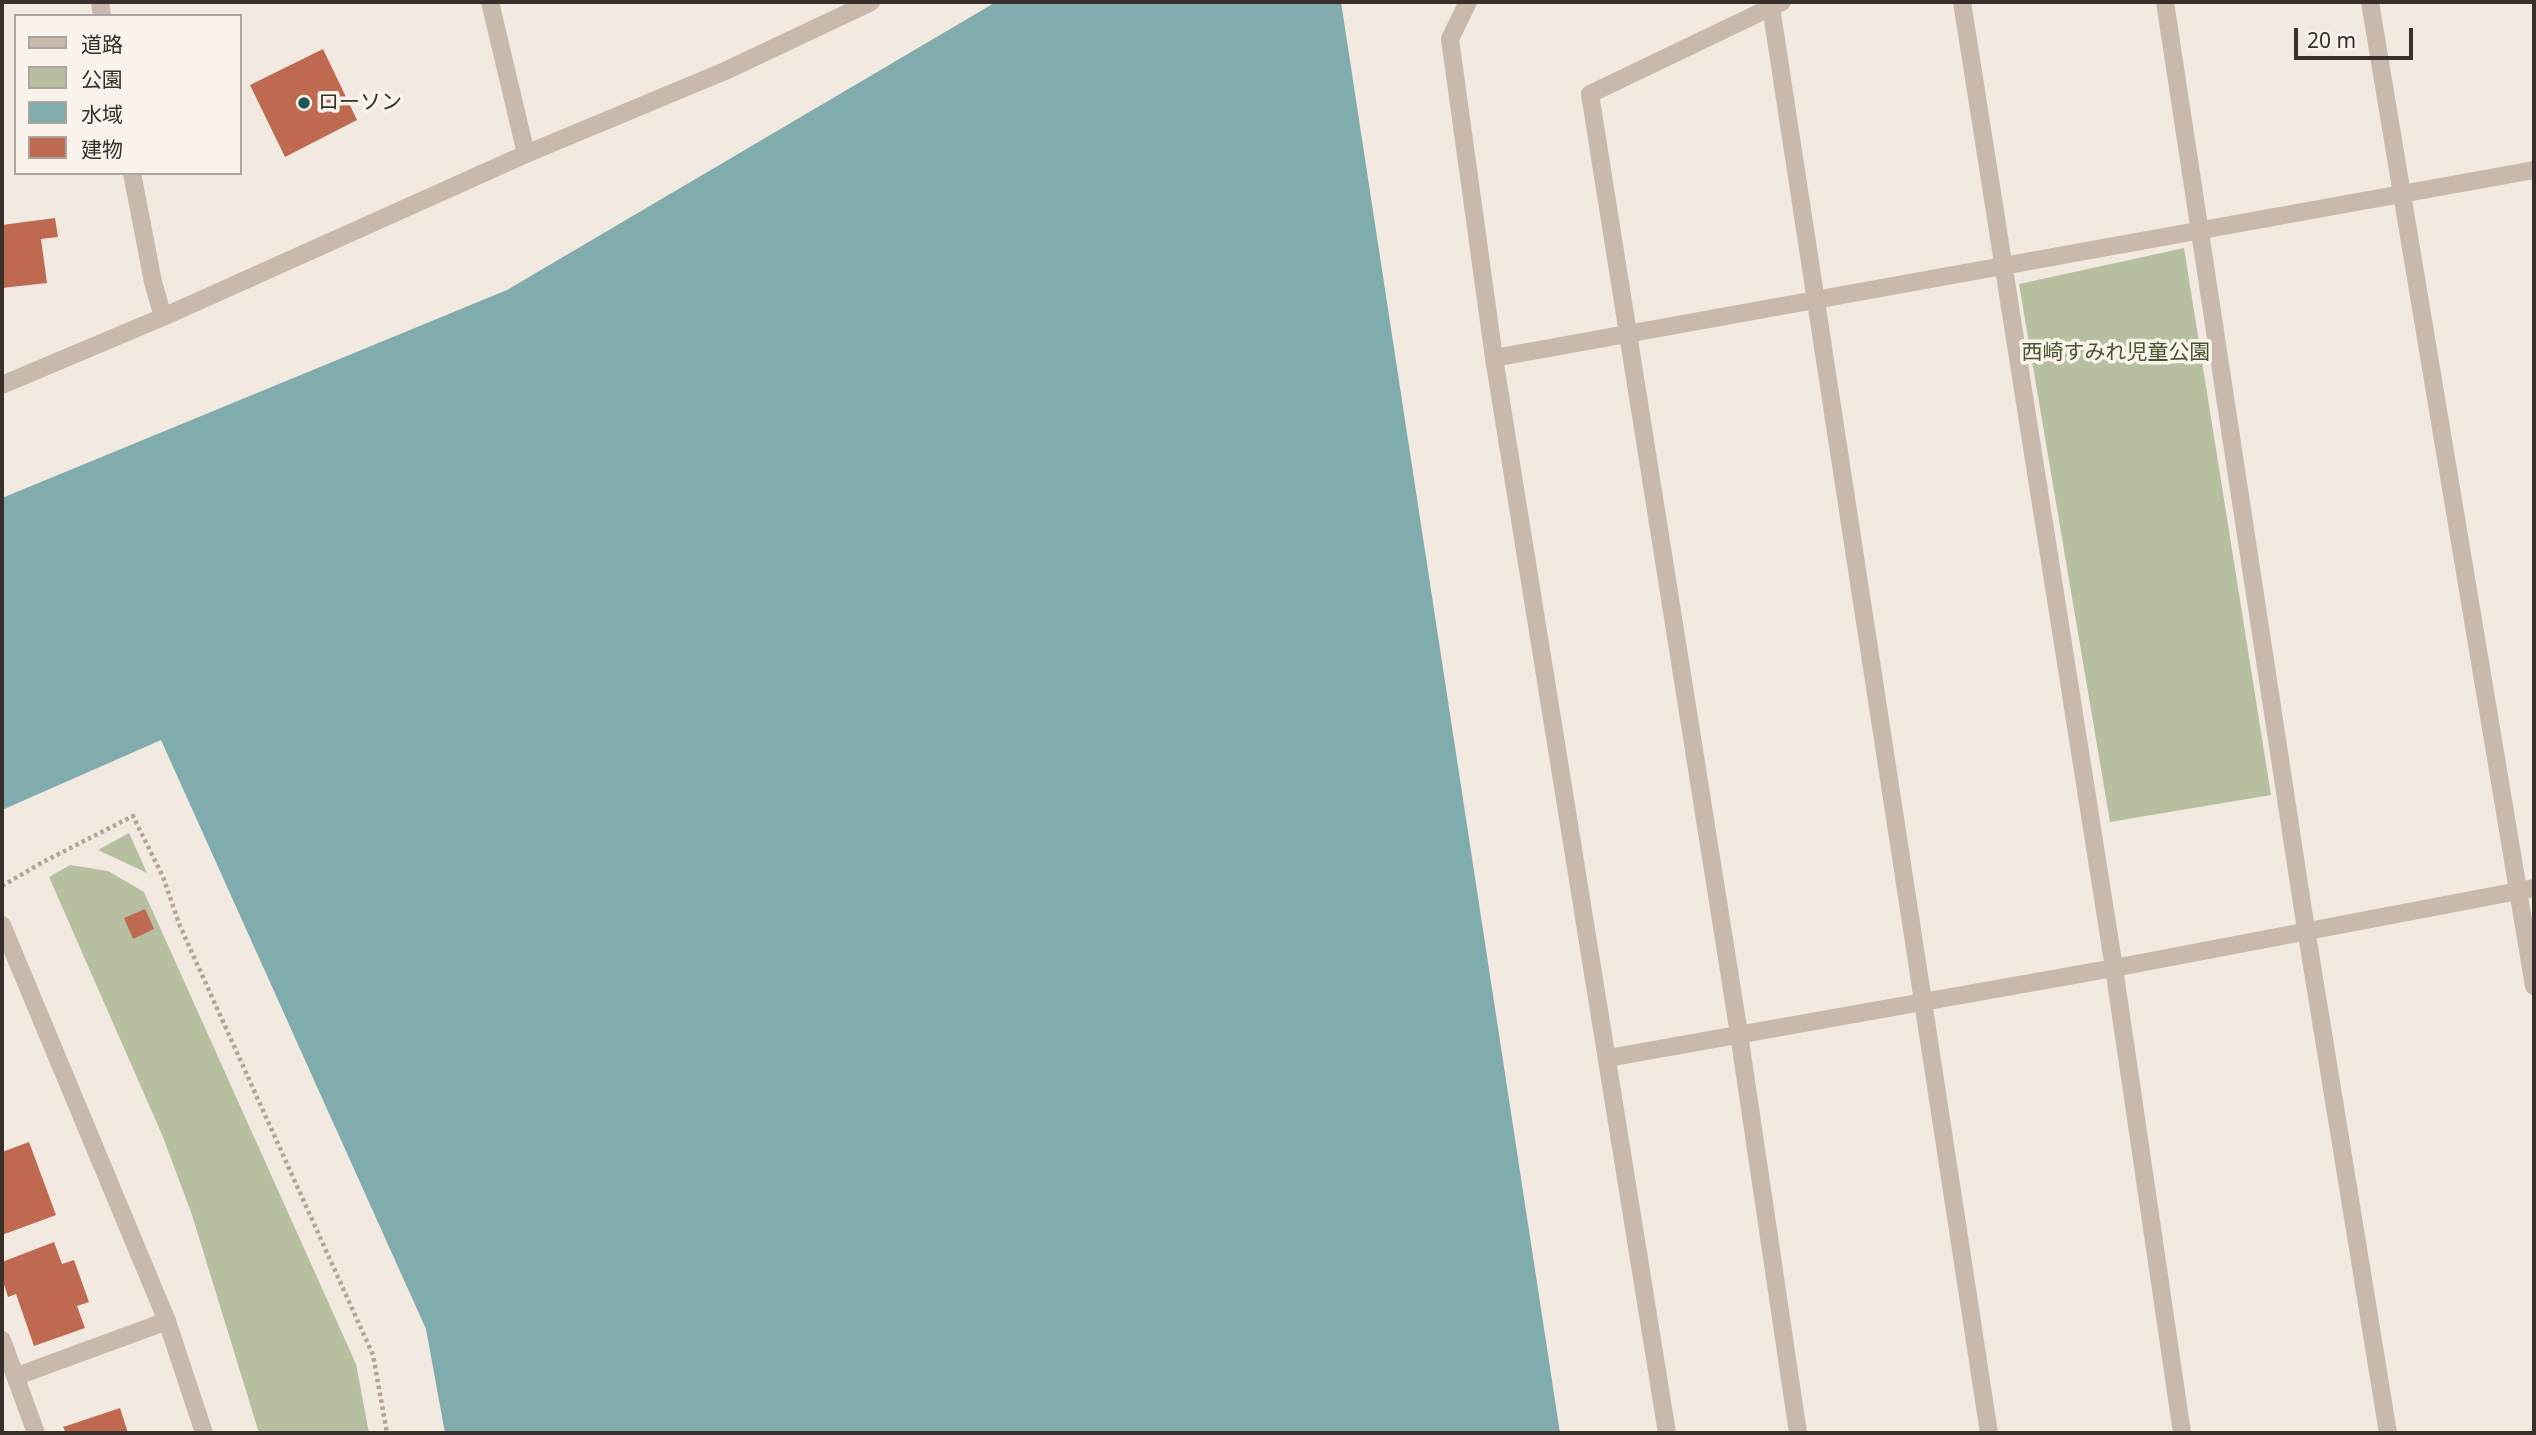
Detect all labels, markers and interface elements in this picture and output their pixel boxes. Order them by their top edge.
legend [14,14,242,175]
scale bar [2298,14,2417,58]
text: 20 m [2307,26,2356,54]
text: 道路 [81,30,123,58]
text: 公園 [81,65,123,93]
place label: ローソン [318,90,402,116]
marker: ローソン [296,95,312,111]
text: 水域 [81,100,123,128]
text: 建物 [81,135,123,163]
park label: 西崎すみれ児童公園 [2022,340,2210,366]

